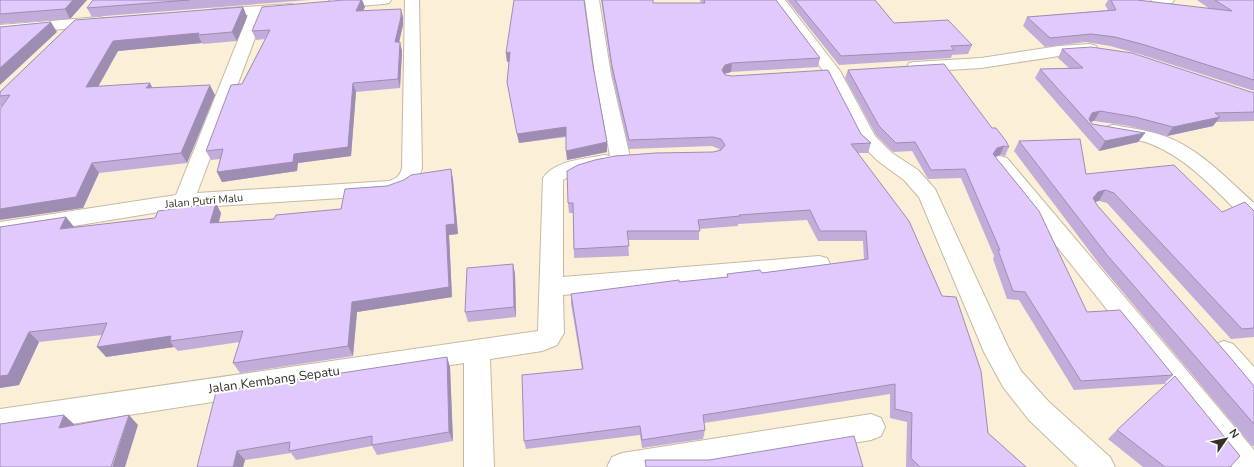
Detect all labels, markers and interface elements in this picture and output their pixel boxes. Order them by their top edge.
street label: Jalan Putri Malu [163,190,244,212]
street label: Jalan Kembang Sepatu [206,362,341,398]
north arrow [1206,419,1246,459]
text: N [1225,426,1242,441]

